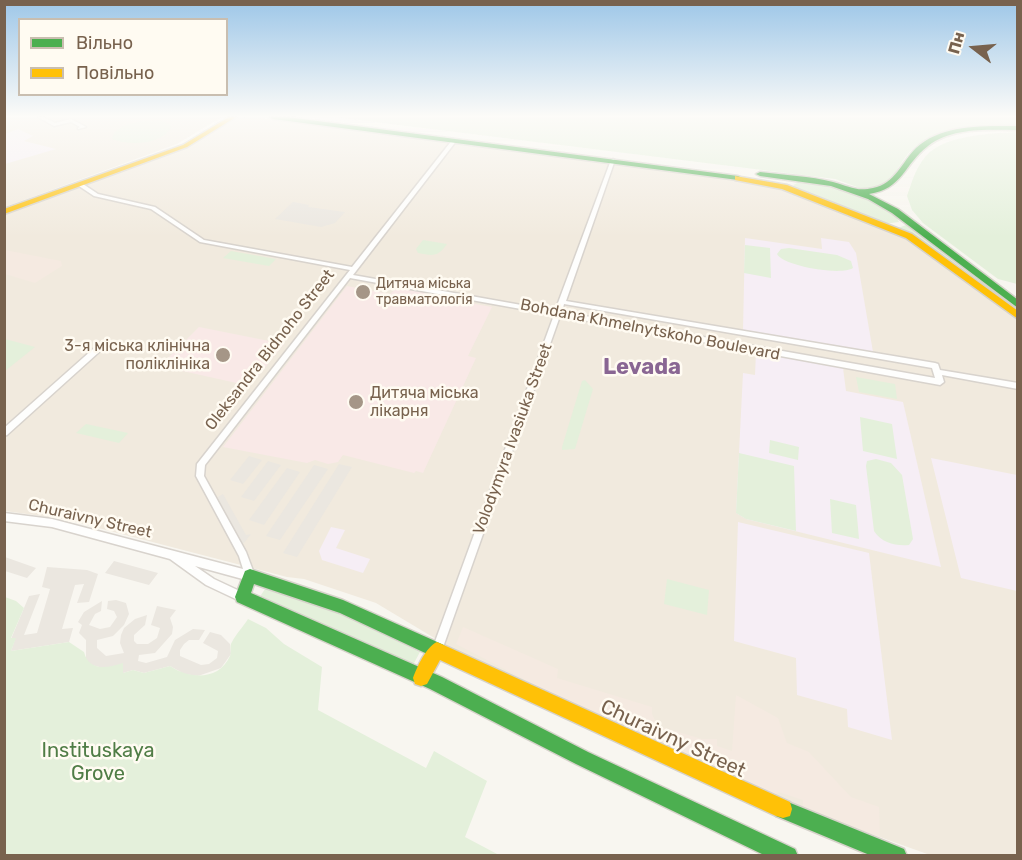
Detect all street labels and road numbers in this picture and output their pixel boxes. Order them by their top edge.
street label: Oleksandra Bidnoho Street [201,266,339,434]
street label: Bohdana Khmelnytskoho Boulevard [518,295,782,365]
street label: Volodymyra Ivasiuka Street [469,341,557,537]
street label: Churaivny Street [26,495,154,543]
street label: Churaivny Street [597,695,749,783]

